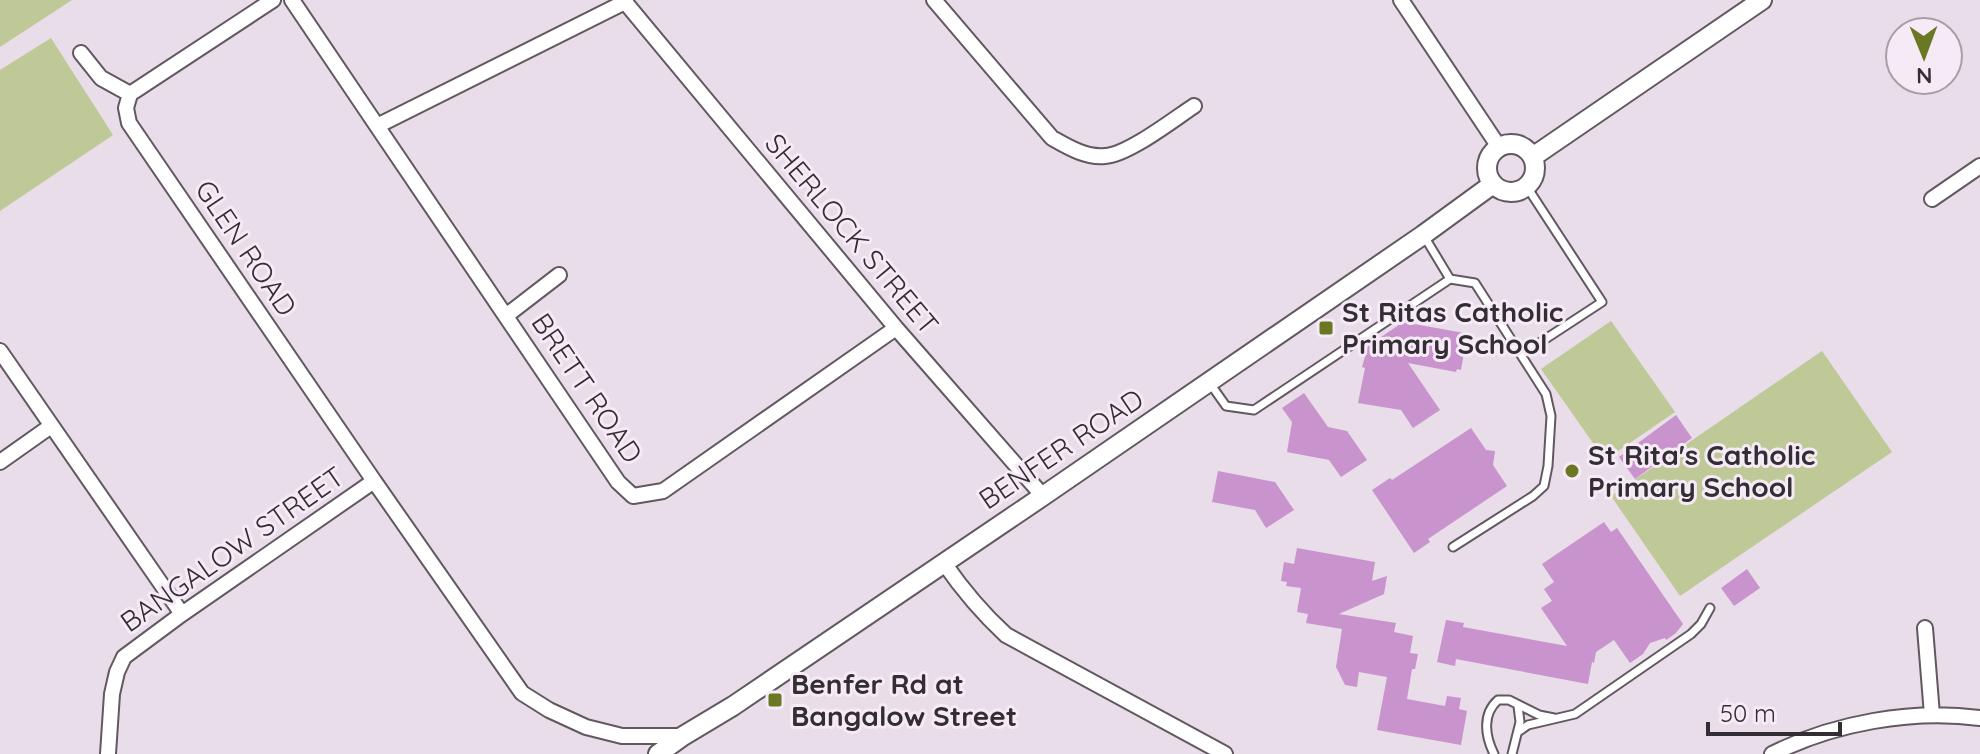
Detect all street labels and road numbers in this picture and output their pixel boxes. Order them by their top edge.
street label: SHERLOCK STREET [758,126,947,341]
street label: GLEN ROAD [188,173,305,322]
street label: BRETT ROAD [524,306,650,469]
street label: BENFER ROAD [972,381,1150,516]
street label: BANGALOW STREET [113,458,350,639]

